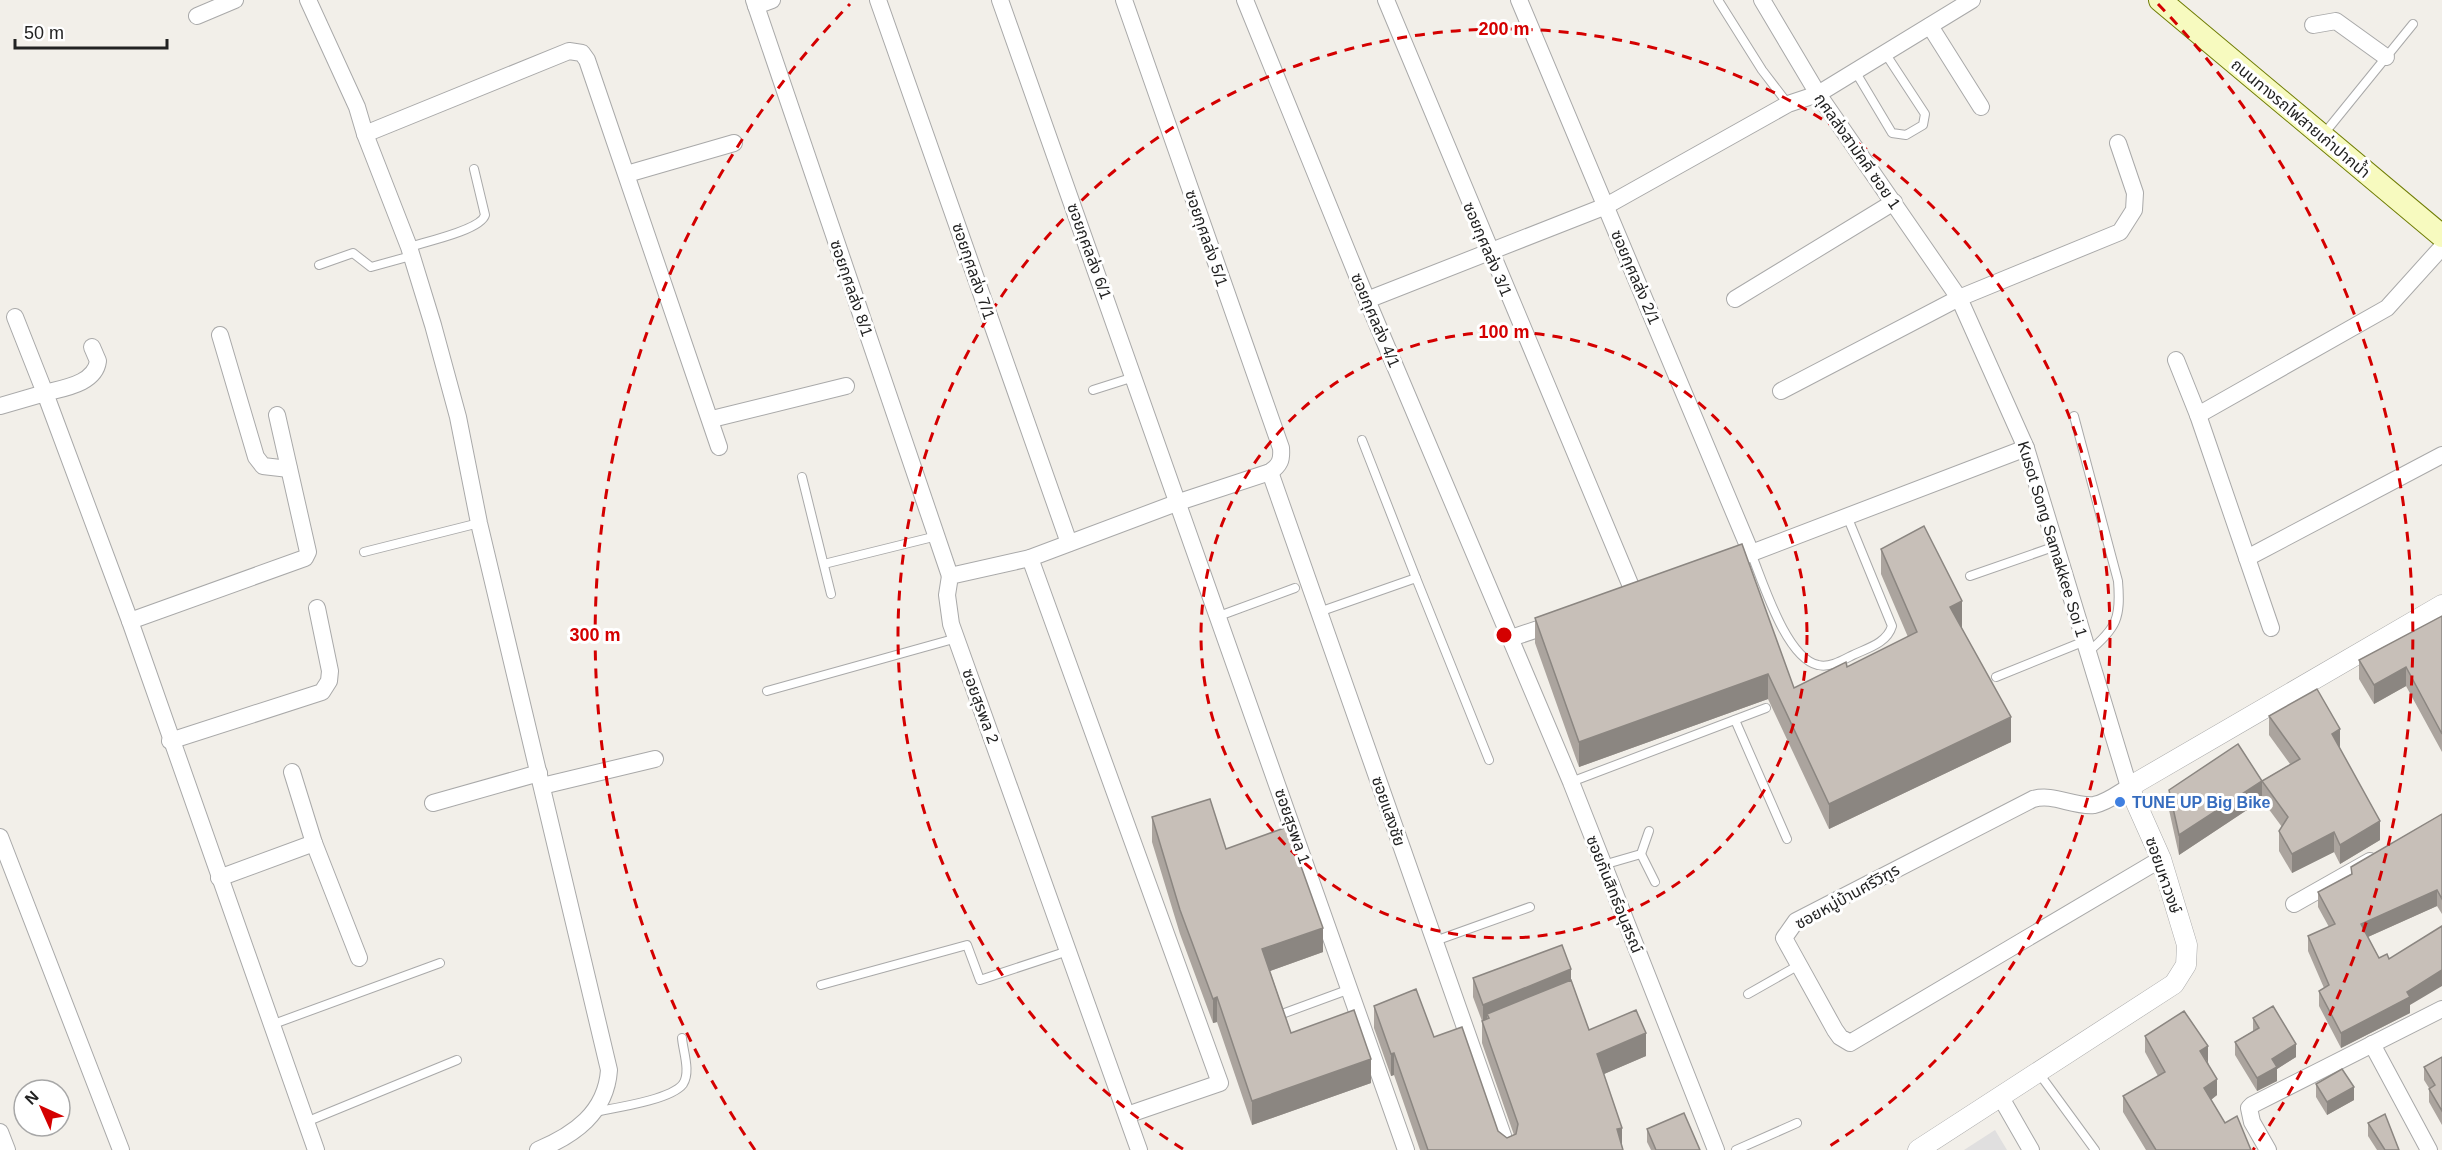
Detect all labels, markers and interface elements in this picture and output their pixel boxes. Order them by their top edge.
scale bar [15,12,166,50]
text: 200 m [1478,19,1530,39]
text: 50 m [24,23,64,43]
street label: ถนนทางรถไฟสายเก่าปากน้ำ [2228,53,2375,181]
street label: กุศลส่งสามัคคี ซอย 1 [1811,90,1904,213]
street label: ซอยกุศลส่ง 5/1 [1181,188,1231,289]
street label: ซอยกุศลส่ง 3/1 [1459,199,1515,299]
street label: ซอยกุศลส่ง 6/1 [1063,201,1115,302]
street label: ซอยกุศลส่ง 7/1 [948,221,998,322]
street label: ซอยกุศลส่ง 2/1 [1607,227,1663,327]
street label: ซอยกุศลส่ง 8/1 [826,238,876,339]
street label: ซอยกุศลส่ง 4/1 [1347,270,1403,370]
text: 100 m [1478,322,1530,342]
street label: Kusot Song Samakkee Soi 1 [2015,439,2090,639]
text: 300 m [569,625,621,645]
centre of rings [1494,625,1514,645]
street label: ซอยสุรพล 2 [958,667,1002,746]
street label: ซอยแสงชัย [1369,774,1408,848]
street label: ซอยสุรพล 1 [1271,786,1313,866]
place label: TUNE UP Big Bike [2132,794,2271,811]
marker: TUNE UP Big Bike [2113,795,2127,809]
street label: ซอยกันสิทธ์อนุสรณ์ [1582,833,1646,956]
street label: ซอยมหาวงษ์ [2142,835,2185,916]
street label: ซอยหมู่บ้านศรีวิฑูร [1792,861,1903,933]
north arrow [12,1078,72,1138]
text: N [22,1088,42,1108]

